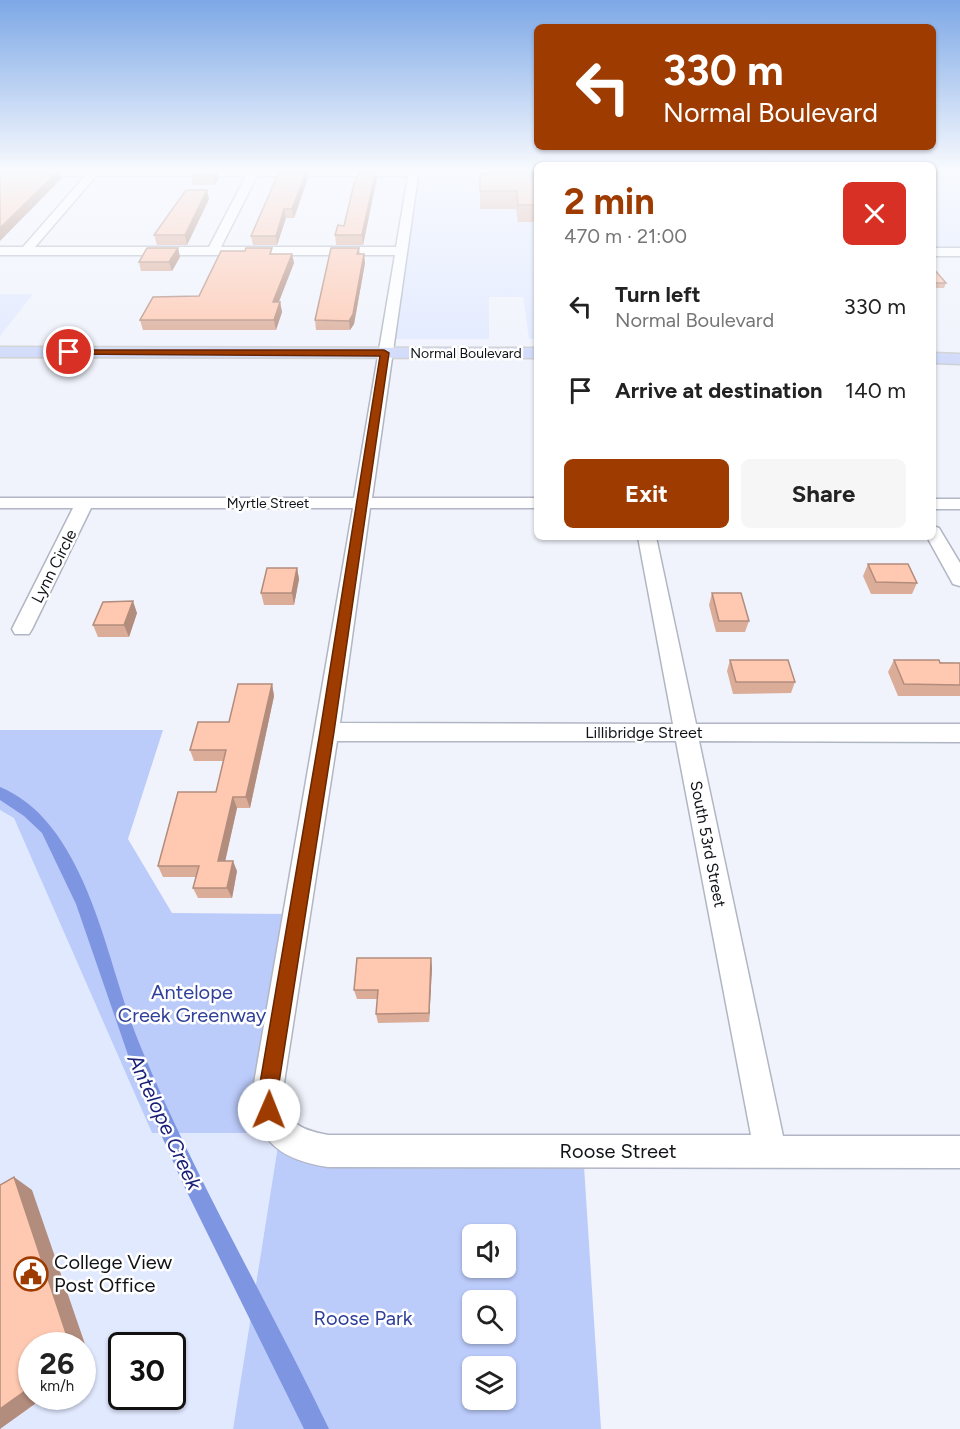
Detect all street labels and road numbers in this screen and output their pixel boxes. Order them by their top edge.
street label: Normal Boulevard [410,345,522,362]
street label: Myrtle Street [227,495,309,512]
street label: Lynn Circle [27,526,81,606]
street label: Lillibridge Street [585,723,703,742]
street label: South 53rd Street [686,779,730,909]
street label: Roose Street [560,1139,676,1163]

